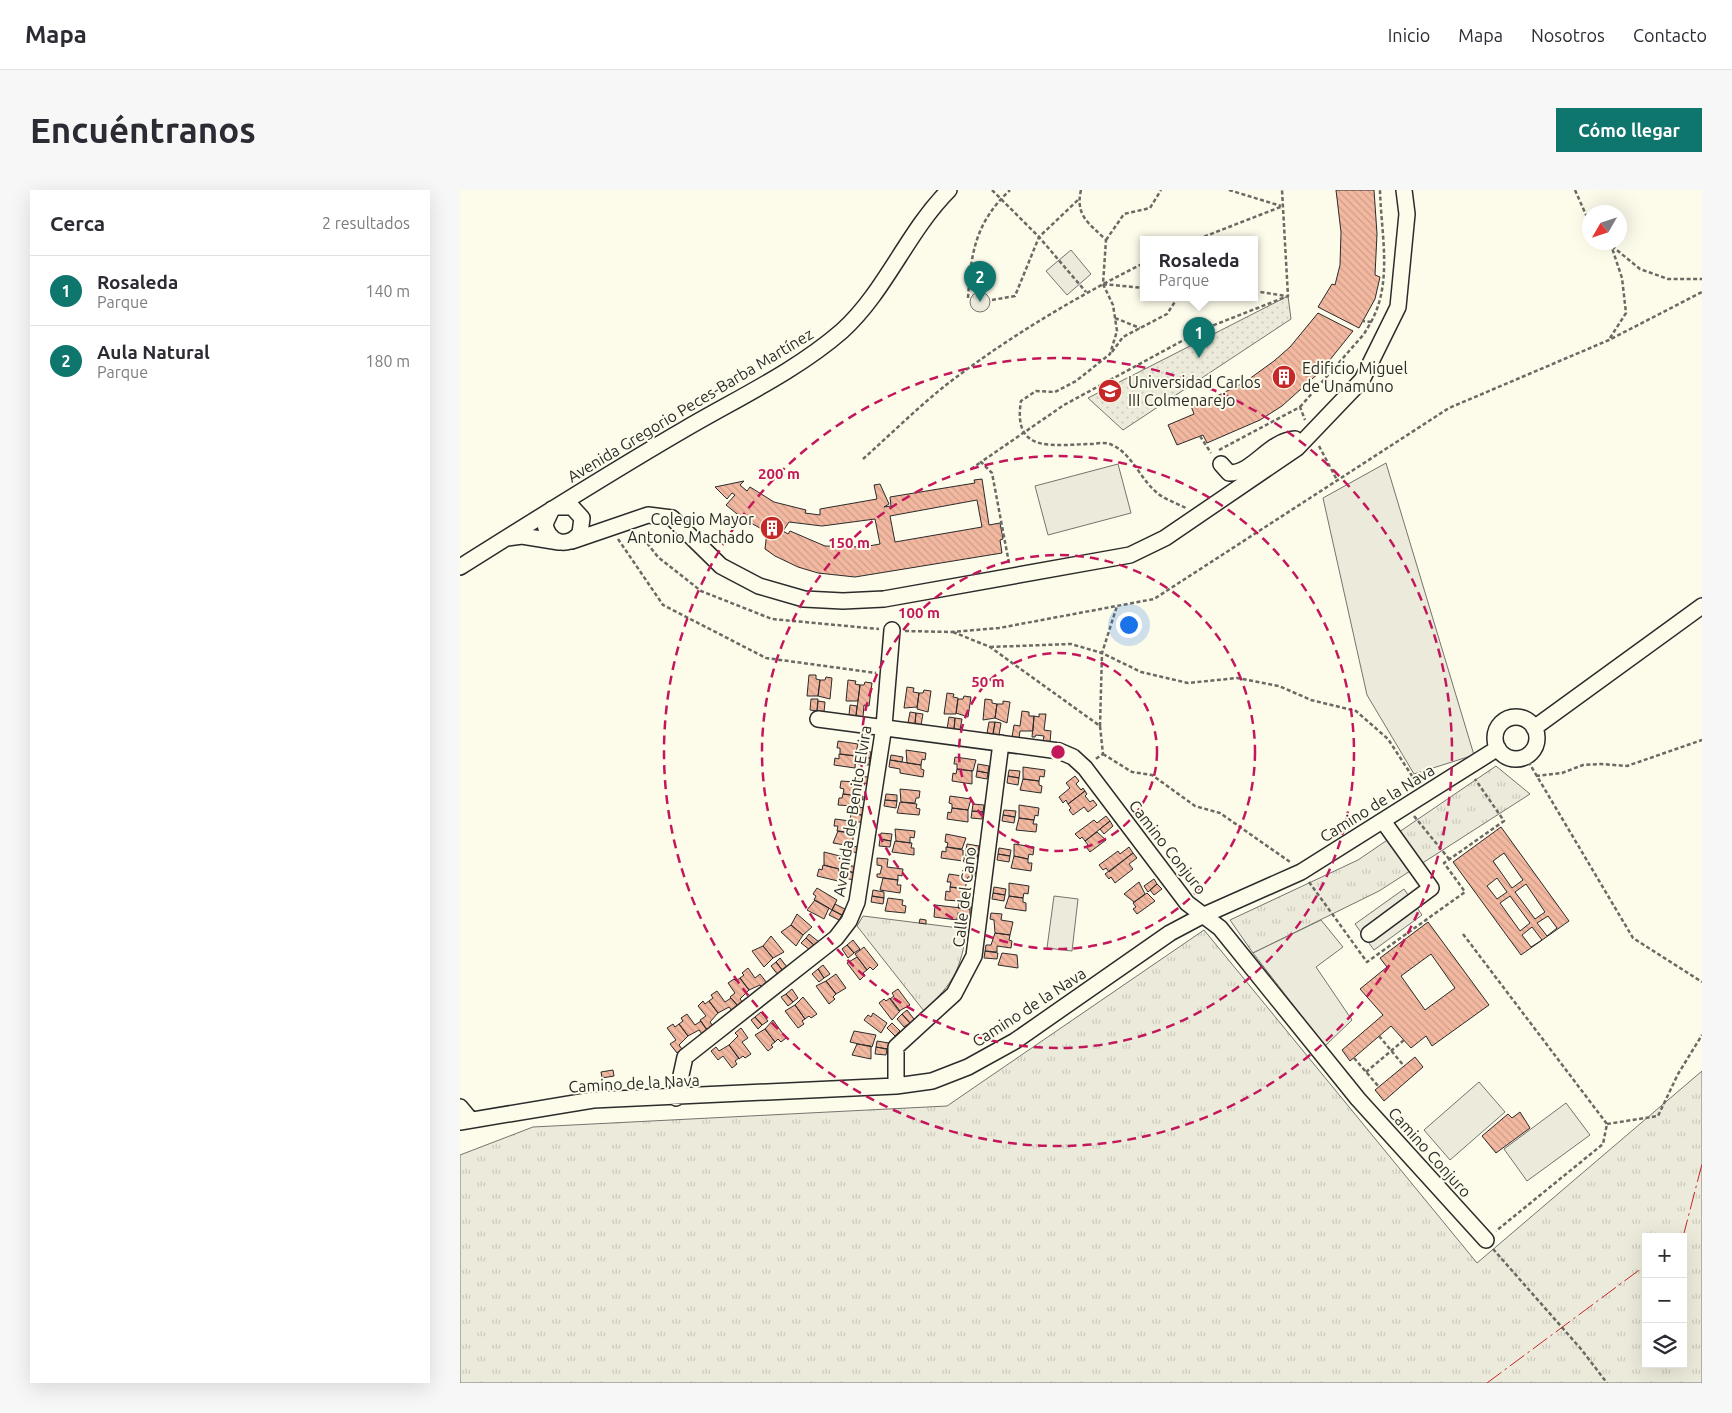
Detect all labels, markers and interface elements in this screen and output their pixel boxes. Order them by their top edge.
text: Mapa [25,21,87,48]
text: Inicio [1388,25,1430,45]
text: Mapa [1458,25,1503,45]
text: Nosotros [1531,25,1605,45]
text: Contacto [1633,25,1707,45]
button: Cómo llegar [1556,108,1702,152]
text: Encuéntranos [30,110,256,150]
north arrow [1582,205,1627,250]
text: Cerca [50,211,105,235]
text: 2 resultados [322,214,410,232]
popup [1140,236,1258,301]
text: Rosaleda [1158,249,1240,271]
pin: 2 [964,261,996,302]
text: Rosaleda [97,271,178,293]
text: Parque [1158,271,1209,289]
text: 1 [61,282,71,300]
text: 140 m [365,282,410,300]
text: Parque [97,293,148,311]
pin: 1 [1183,317,1215,358]
street label: Avenida Gregorio Peces-Barba Martínez [564,324,816,486]
text: Aula Natural [97,341,210,363]
text: 2 [61,352,71,370]
text: 180 m [365,352,410,370]
place label: Edificio Miguel de Unamuno [1302,359,1408,395]
text: Parque [97,363,148,381]
building icon: Edificio Miguel de Unamuno [1271,364,1297,390]
place label: Universidad Carlos III Colmenarejo [1128,373,1261,409]
school or university icon: Universidad Carlos III Colmenarejo [1097,378,1123,404]
text: 200 m [758,465,800,482]
place label: Colegio Mayor Antonio Machado [627,510,754,546]
building icon: Colegio Mayor Antonio Machado [759,515,785,541]
text: 150 m [828,534,870,551]
text: 100 m [898,604,940,621]
your location [1116,612,1142,638]
text: 50 m [971,673,1005,690]
street label: Avenida de Benito Elvira [830,724,874,898]
centre of rings [1049,743,1067,761]
street label: Camino de la Nava [1316,761,1438,845]
street label: Camino Conjuro [1126,796,1210,898]
street label: Calle del Caño [949,846,979,948]
street label: Camino de la Nava [969,964,1089,1050]
street label: Camino de la Nava [568,1071,700,1095]
street label: Camino Conjuro [1385,1103,1475,1201]
map controls [1642,1233,1687,1368]
button: + [1642,1233,1687,1278]
button: − [1642,1278,1687,1323]
button: layers [1642,1323,1687,1368]

